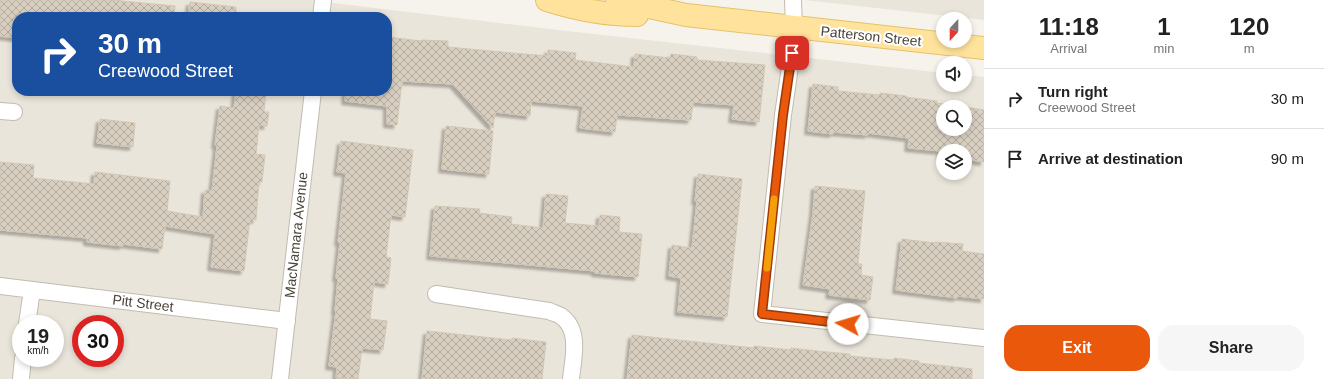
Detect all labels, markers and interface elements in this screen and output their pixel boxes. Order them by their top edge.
north arrow [936,12,972,48]
map controls [936,12,972,180]
text: 11:18 [1039,13,1099,40]
text: 1 [1157,13,1171,40]
text: 120 [1229,13,1269,40]
street label: Patterson Street [820,23,922,49]
icon: right [32,28,84,80]
text: 30 m [98,28,162,59]
pin [775,36,809,70]
text: Arrival [1050,41,1087,56]
text: min [1154,41,1174,56]
text: m [1244,41,1255,56]
icon: arrive [781,42,803,64]
button: sound [936,56,972,92]
text: Creewood Street [98,61,233,81]
text: Turn right [1038,83,1108,100]
icon: right [1004,88,1026,110]
text: 30 m [1271,90,1304,107]
button: search [936,100,972,136]
text: Creewood Street [1038,100,1136,115]
button: layers [936,144,972,180]
icon: arrive [1004,148,1026,170]
text: Arrive at destination [1038,150,1183,167]
text: 90 m [1271,150,1304,167]
street label: MacNamara Avenue [281,171,311,299]
street label: Pitt Street [112,291,175,315]
position arrow [827,303,869,345]
speed limit sign: 30 [72,315,124,367]
text: 19 [27,325,49,347]
button: Exit [1004,325,1150,371]
button: Share [1158,325,1304,371]
text: km/h [27,345,49,356]

